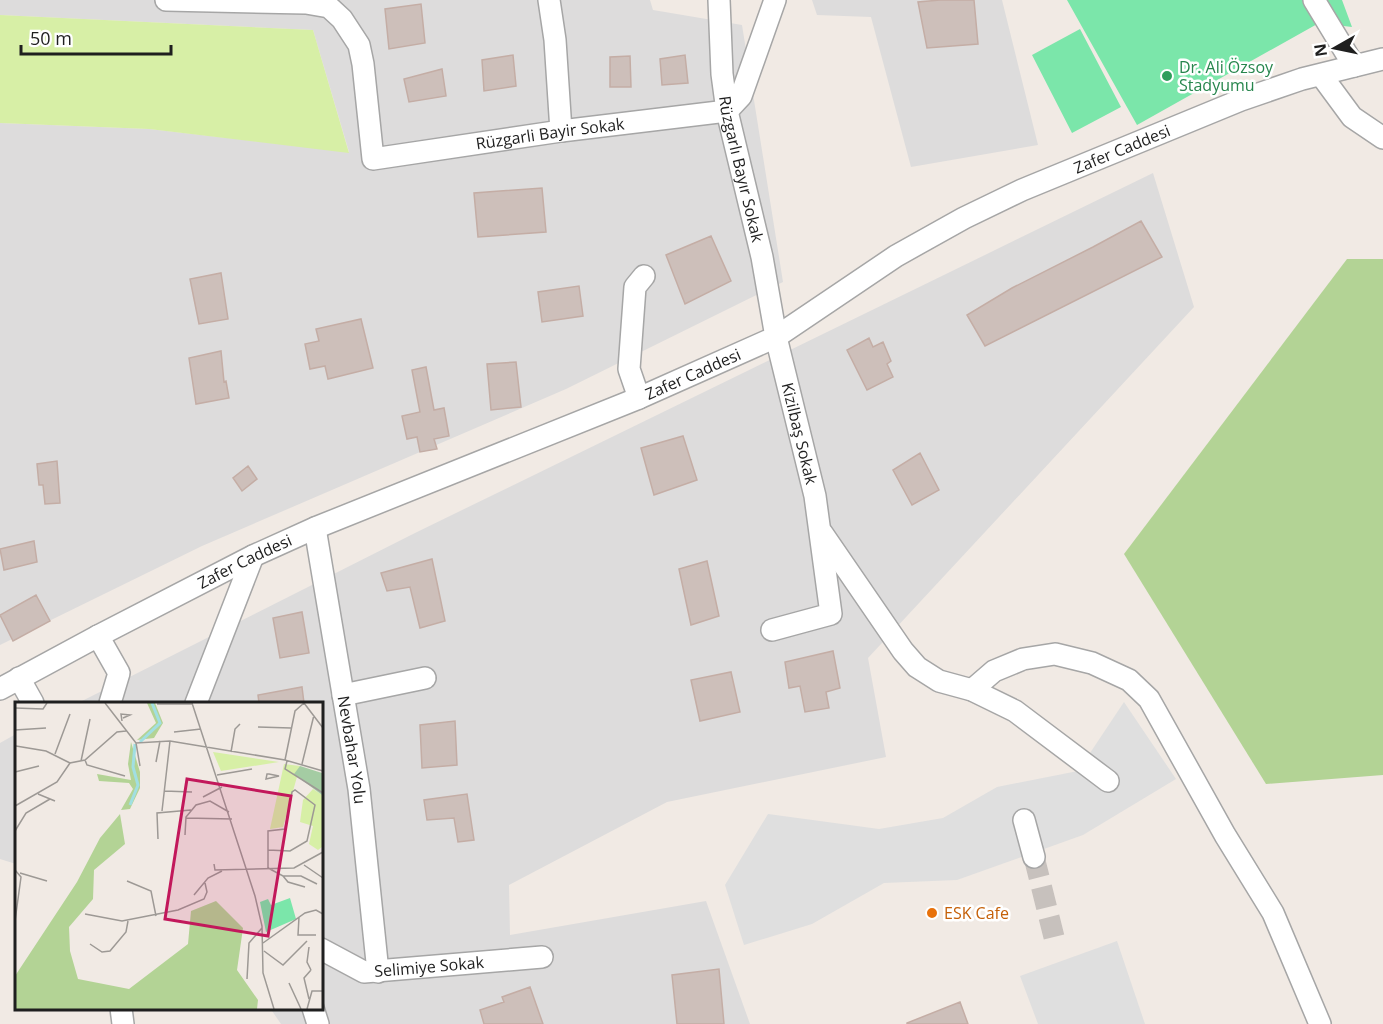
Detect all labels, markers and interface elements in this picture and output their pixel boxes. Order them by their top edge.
scale bar [21,18,171,56]
north arrow [1305,18,1365,78]
text: 50 m [30,26,72,50]
text: N [1308,42,1332,58]
place label: Dr. Ali Özsoy Stadyumu [1179,56,1274,96]
marker: Dr. Ali Özsoy Stadyumu [1160,69,1174,83]
street label: Rüzgarlı Bayır Sokak [714,94,769,245]
street label: Rüzgarli Bayir Sokak [474,112,626,155]
street label: Zafer Caddesi [1070,119,1173,179]
street label: Zafer Caddesi [642,343,744,405]
street label: Kizilbaş Sokak [777,380,823,487]
street label: Zafer Caddesi [194,529,295,594]
street label: Nevbahar Yolu [332,694,372,805]
inset map [15,702,322,1009]
place label: ESK Cafe [944,902,1009,924]
marker: ESK Cafe [925,906,939,920]
street label: Selimiye Sokak [373,951,485,982]

